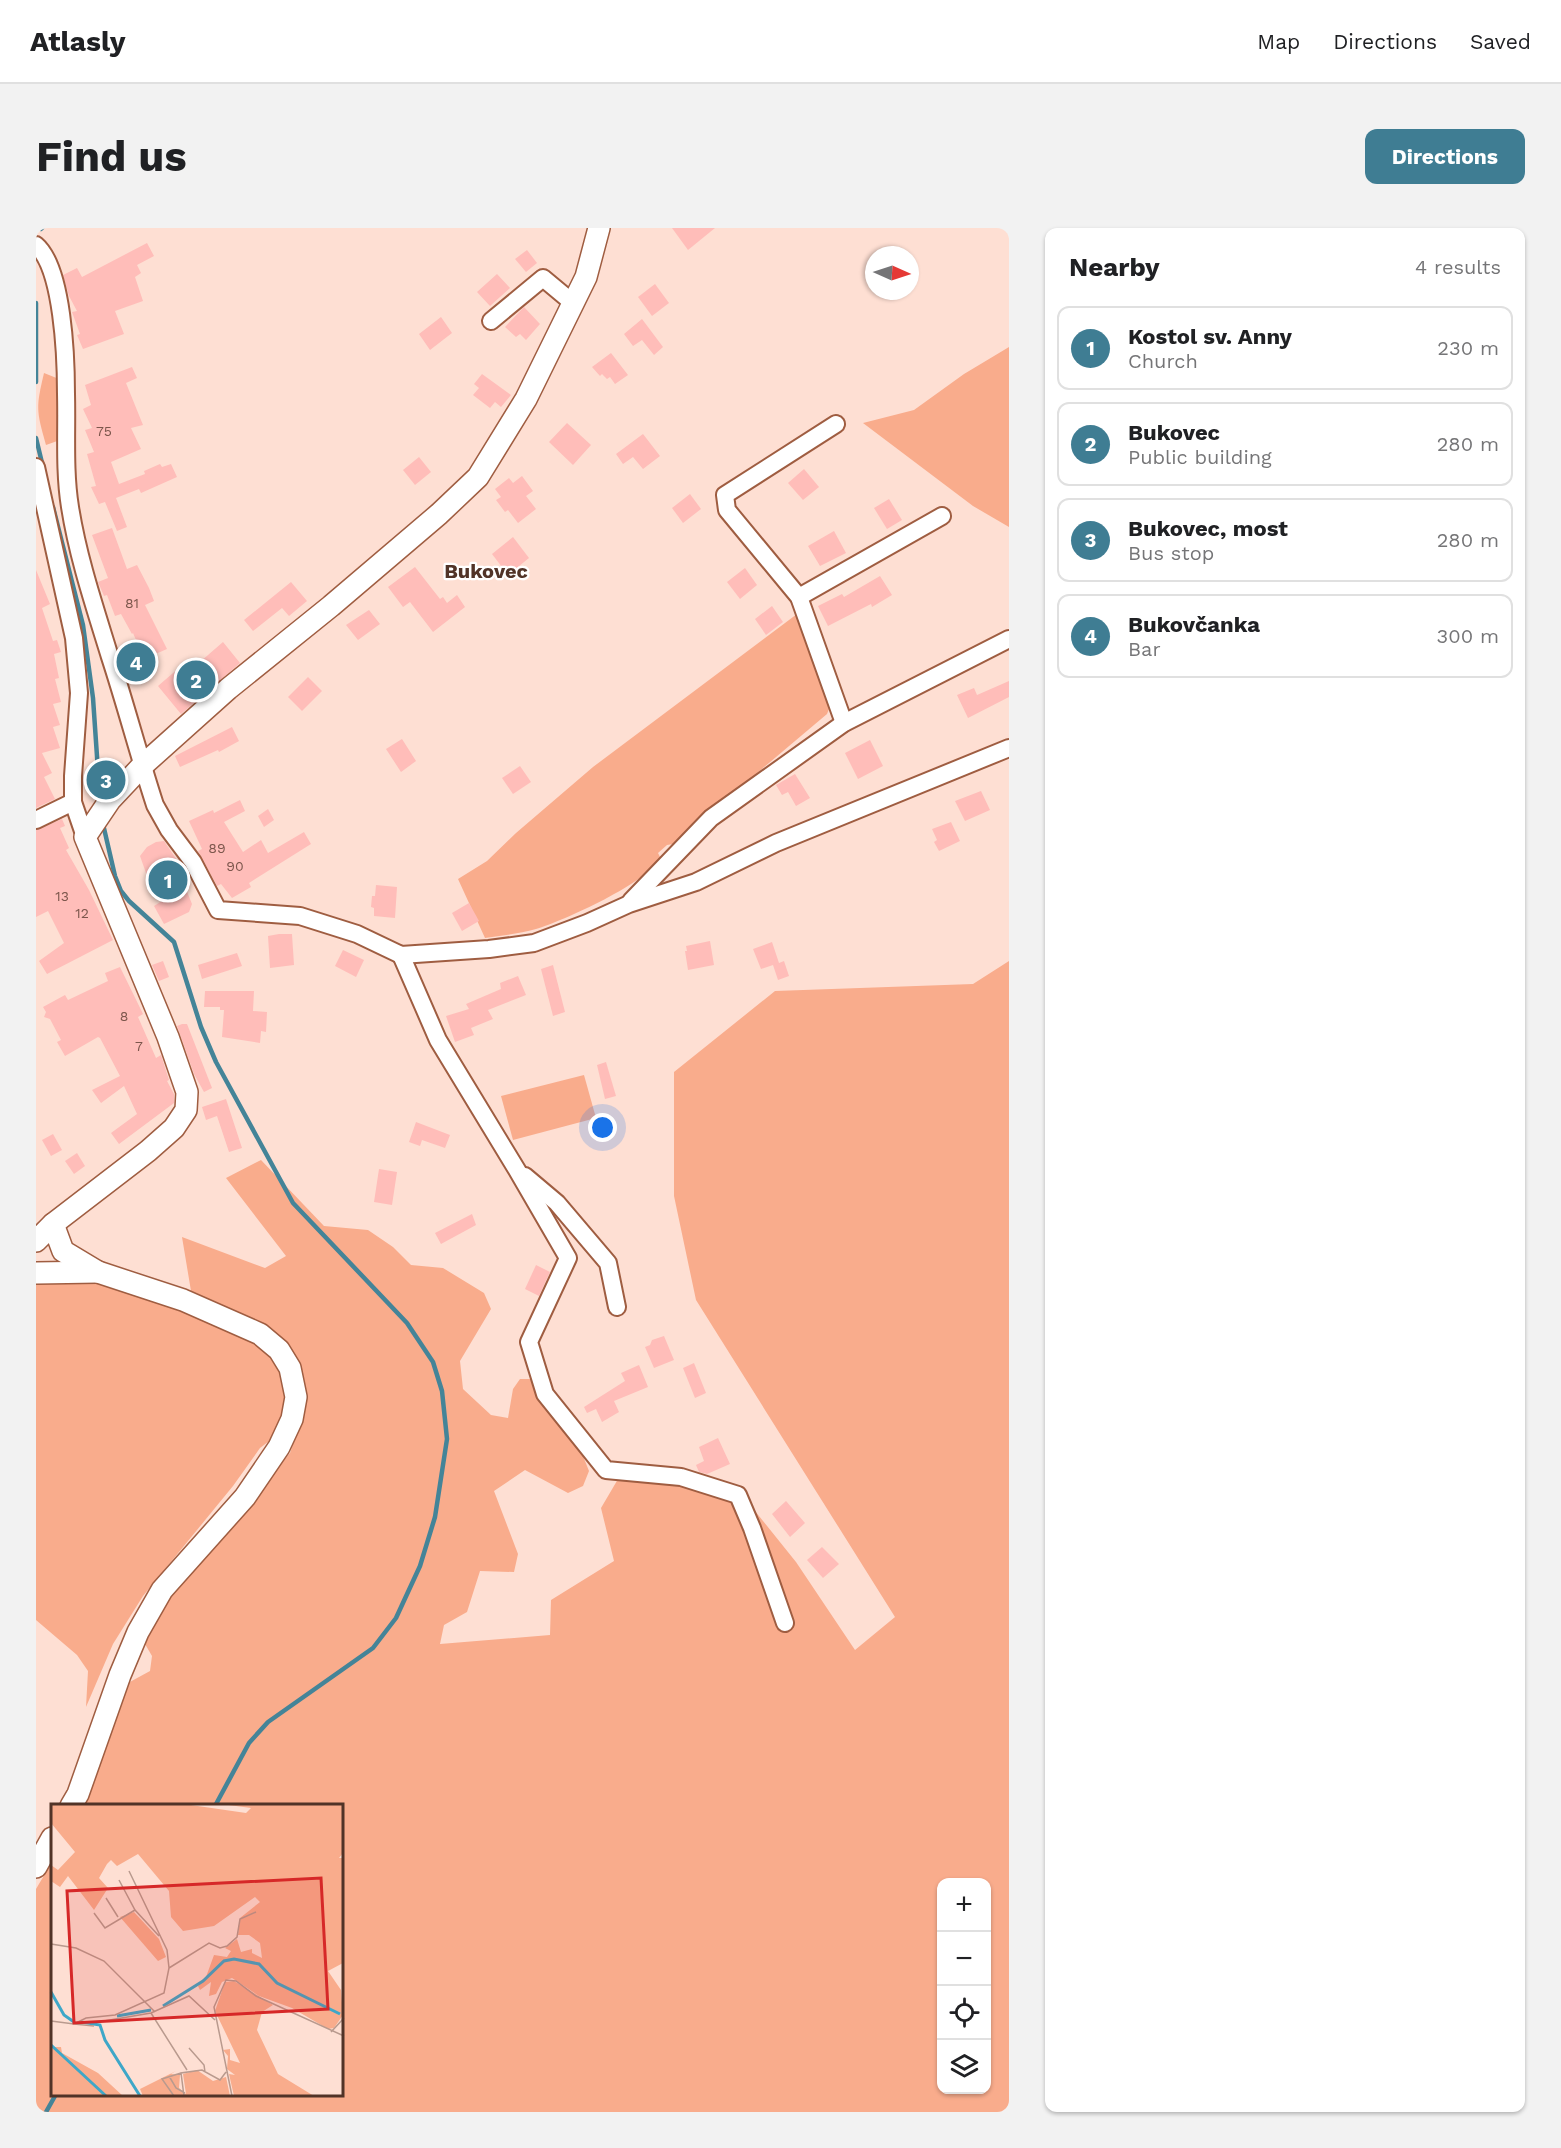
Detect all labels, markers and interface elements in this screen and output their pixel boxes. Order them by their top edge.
text: Atlasly [30,25,125,58]
text: Map [1257,29,1300,54]
text: Directions [1333,29,1437,54]
text: Saved [1470,29,1531,54]
button: Directions [1365,129,1525,184]
text: Find us [36,132,187,181]
north arrow [865,246,919,300]
text: Nearby [1069,252,1160,282]
text: 4 results [1415,255,1501,279]
text: Kostol sv. Anny [1128,324,1292,349]
text: 1 [1086,336,1095,360]
text: 230 m [1437,336,1499,360]
text: Church [1128,349,1198,373]
text: Bukovec [1128,420,1220,445]
house number: 75 [96,423,112,439]
text: 2 [1085,432,1096,456]
text: 280 m [1437,432,1499,456]
text: Public building [1128,445,1272,469]
text: Bukovec, most [1128,516,1288,541]
text: 3 [1085,528,1096,552]
text: 280 m [1437,528,1499,552]
text: Bus stop [1128,541,1214,565]
district label: Bukovec [444,559,528,583]
house number: 81 [125,595,139,611]
text: Bukovčanka [1128,612,1260,637]
text: 4 [1084,624,1097,648]
text: 300 m [1437,624,1499,648]
text: Bar [1128,637,1161,661]
pin: 4 [116,640,156,684]
pin: 2 [176,658,216,702]
pin: 3 [86,758,126,802]
house number: 89 [208,840,226,856]
pin: 1 [148,858,188,902]
house number: 90 [226,858,244,874]
house number: 13 [55,888,69,904]
house number: 12 [75,905,89,921]
house number: 8 [120,1008,128,1024]
house number: 7 [135,1038,143,1054]
your location [588,1113,617,1142]
inset map [51,1804,344,2097]
map controls [937,1878,991,2094]
button: + [937,1878,991,1932]
button: − [937,1932,991,1986]
button: locate [937,1986,991,2040]
button: layers [937,2040,991,2094]

